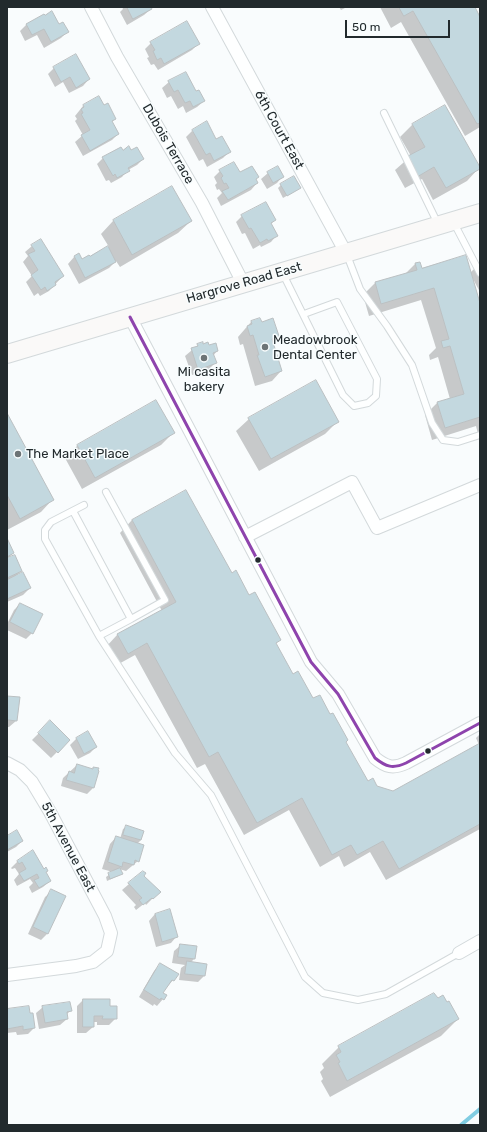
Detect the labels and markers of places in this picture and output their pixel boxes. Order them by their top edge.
place label: Meadowbrook Dental Center [273,332,357,363]
marker: Meadowbrook Dental Center [260,342,270,352]
marker: Mi casita bakery [199,353,209,363]
place label: Mi casita bakery [177,364,231,395]
place label: The Market Place [26,446,129,462]
marker: The Market Place [13,449,23,459]
unlabelled marker [253,555,263,565]
unlabelled marker [423,746,433,756]

